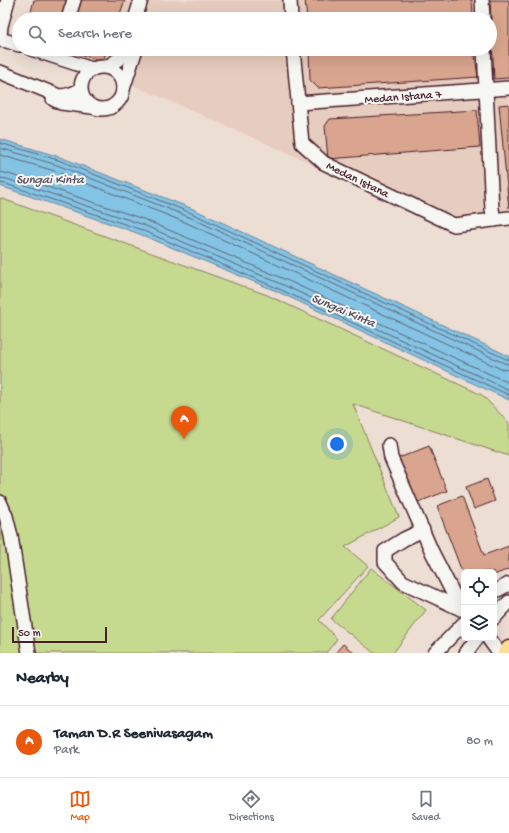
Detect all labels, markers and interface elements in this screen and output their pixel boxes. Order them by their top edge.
search box [12,12,497,56]
icon: search [26,23,48,45]
text: Search here [58,25,132,43]
street label: Medan Istana 7 [364,88,443,108]
street label: Medan Istana [324,160,391,202]
water label: Sungai Kinta [16,173,85,188]
water label: Sungai Kinta [309,291,378,332]
pin: A [171,406,197,439]
your location [327,434,347,454]
map controls [461,569,497,641]
button: locate [461,569,497,605]
button: layers [461,605,497,641]
scale bar [12,625,107,644]
text: 50 m [18,628,40,640]
text: Nearby [16,669,69,689]
text: Taman D.R Seenivasagam [54,725,213,743]
text: A [25,734,33,749]
text: 80 m [466,734,493,749]
text: Park [54,743,79,758]
tab: Map [69,788,91,824]
tab: Directions [229,788,274,824]
tab: Saved [412,788,440,824]

